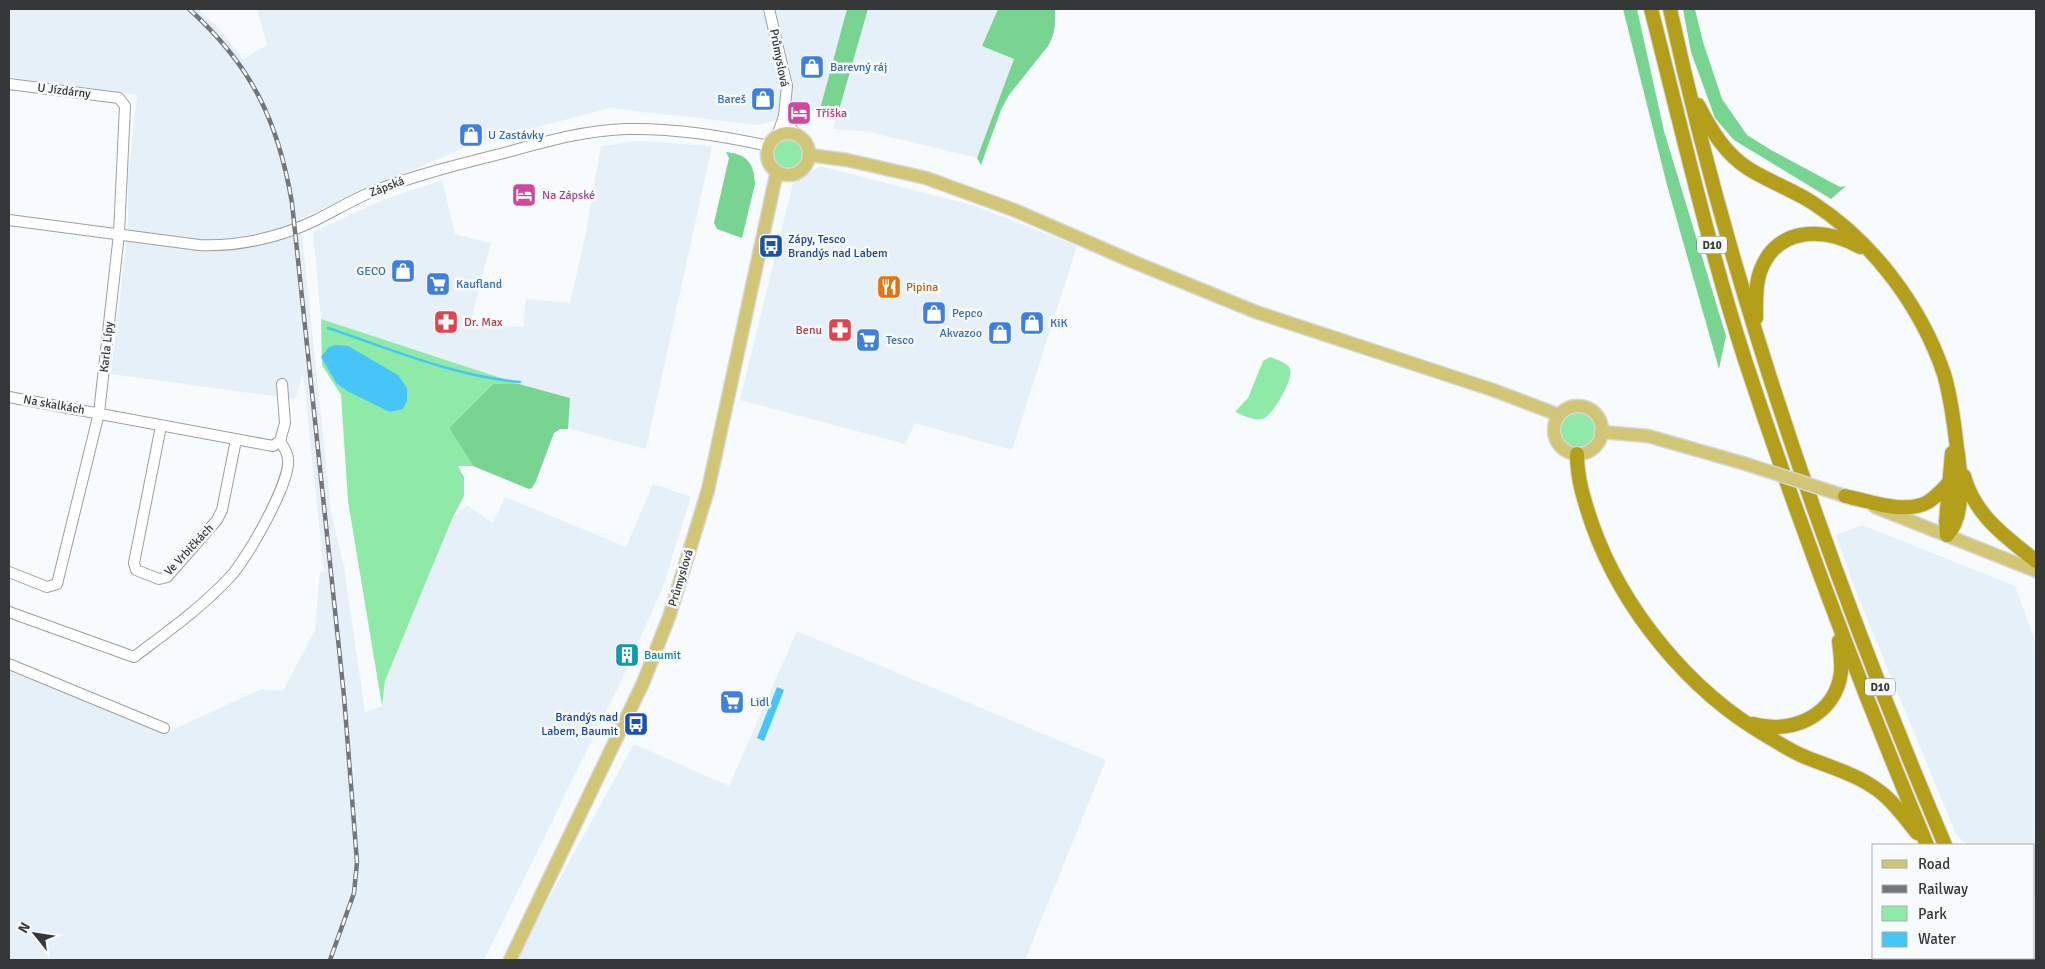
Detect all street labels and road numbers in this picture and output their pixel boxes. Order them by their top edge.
street label: Průmyslová [766,28,792,88]
street label: U Jízdárny [37,80,92,102]
street label: Zápská [367,173,407,201]
road number: D10 [1697,236,1727,254]
street label: Karla Lípy [97,320,117,373]
street label: Na skalkách [22,392,86,418]
street label: Ve Vrbičkách [161,521,217,579]
street label: Průmyslová [665,548,697,608]
road number: D10 [1865,679,1895,696]

